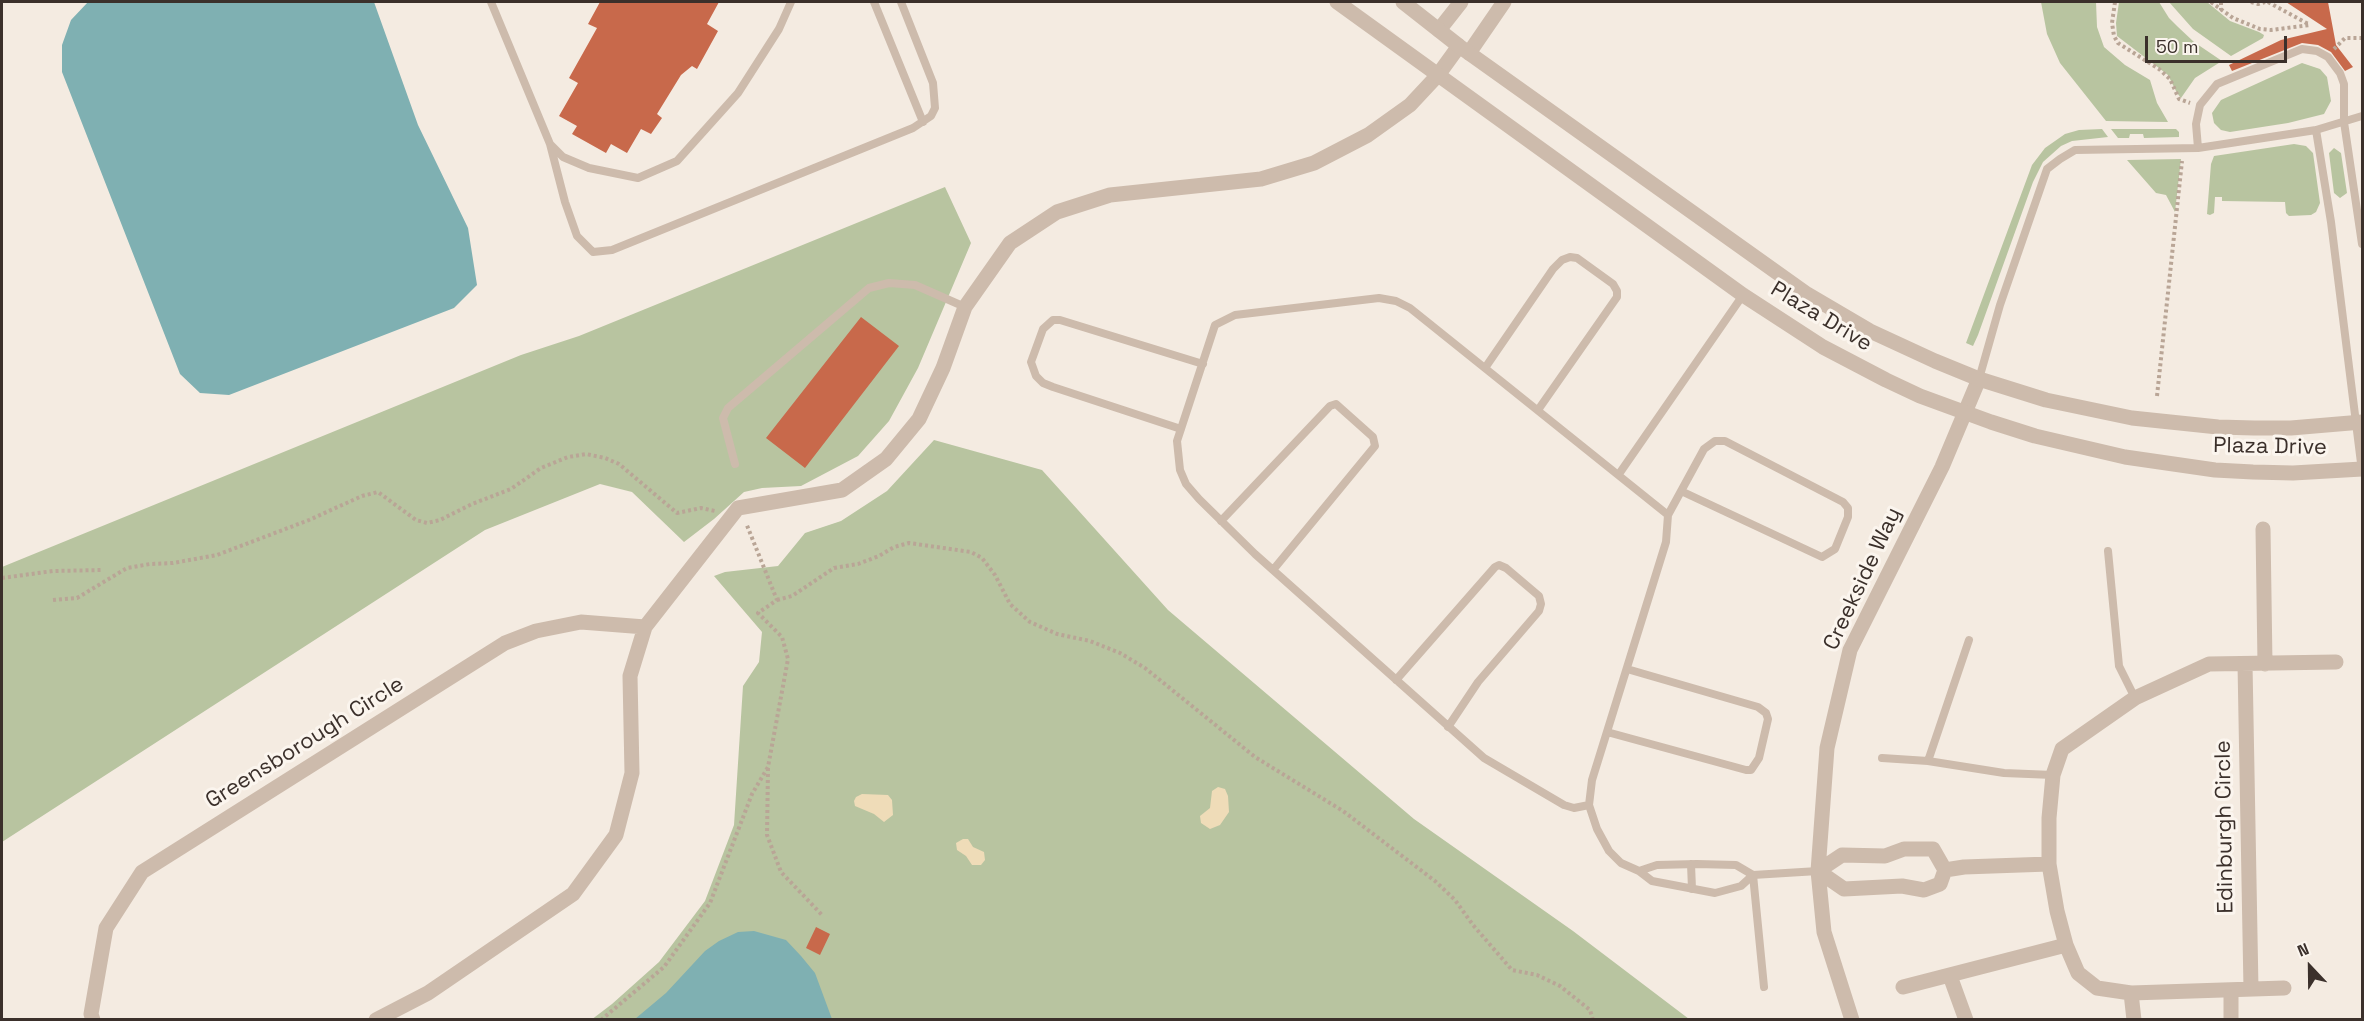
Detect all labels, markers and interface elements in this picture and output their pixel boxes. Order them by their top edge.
scale bar [2148,24,2290,62]
text: 50 m [2156,35,2198,58]
street label: Plaza Drive [1765,276,1877,358]
street label: Plaza Drive [2213,433,2327,461]
street label: Creekside Way [1818,503,1908,655]
street label: Greensborough Circle [201,671,409,815]
street label: Edinburgh Circle [2210,740,2240,914]
north arrow [2280,937,2340,997]
text: N [2294,938,2312,962]

